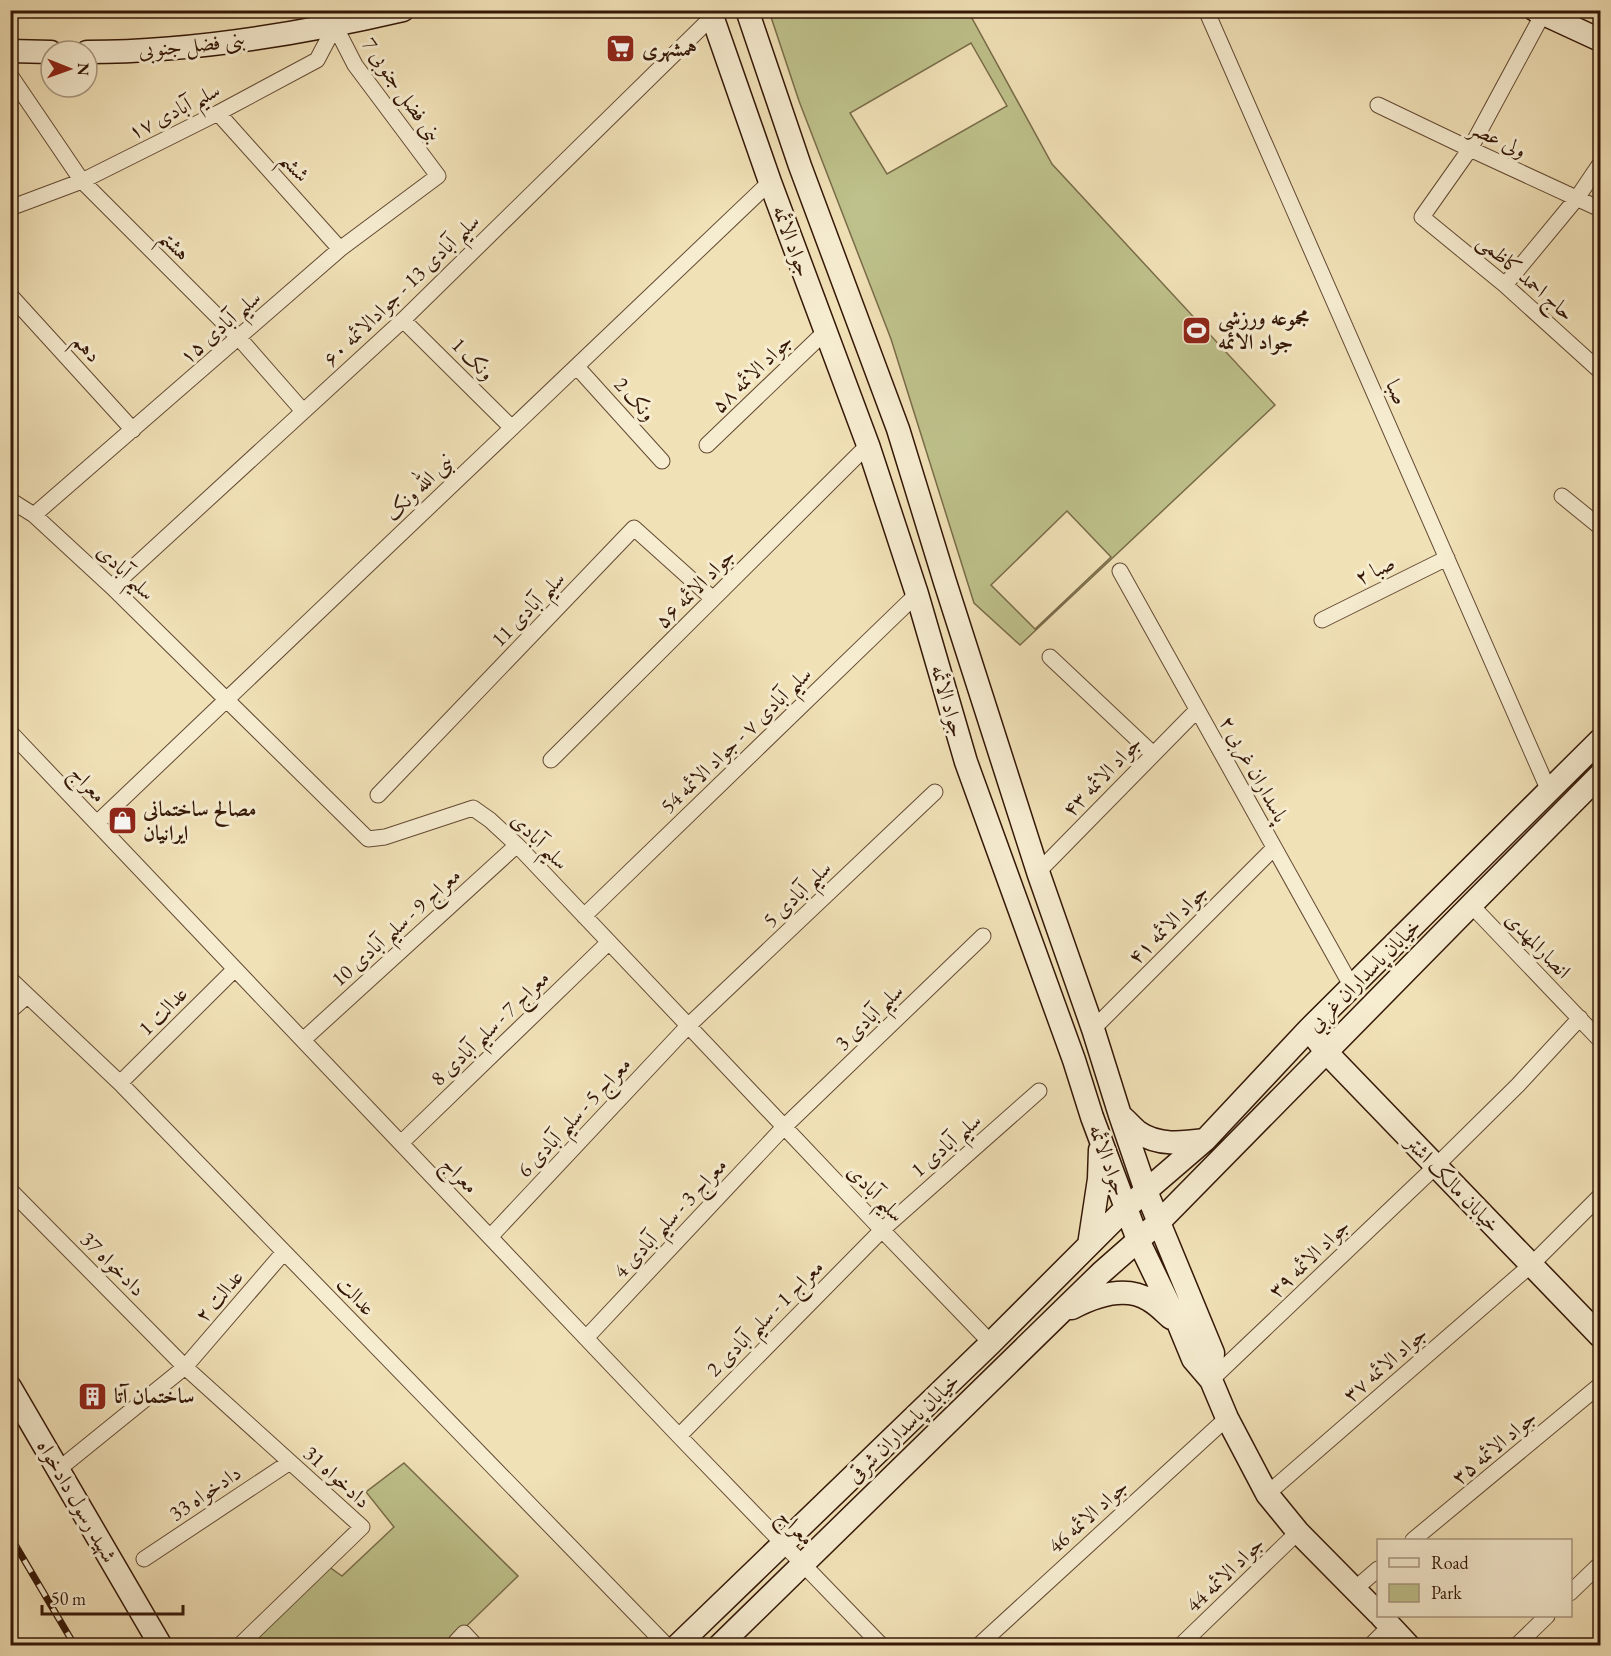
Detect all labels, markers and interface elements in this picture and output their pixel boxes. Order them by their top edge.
street label: بنی فضل جنوبی [137,25,247,66]
street label: بنی فضل جنوبی 7 [355,32,449,149]
supermarket icon: همشهری [605,33,637,65]
place label: همشهری [642,35,697,63]
north arrow [39,39,99,99]
text: N [73,63,94,76]
street label: سلیم آبادی ۱۷ [123,76,228,152]
street label: ولی عصر [1463,113,1531,164]
street label: ششم [269,146,316,193]
street label: جواد الائمه [767,201,818,280]
street label: سلیم آبادی 13 - جوادالائمه ۶۰ [316,208,491,377]
street label: هشتم [148,223,197,272]
street label: حاج احمد کاظمی [1468,227,1580,331]
street label: سلیم آبادی ۱۵ [173,284,271,376]
place label: مجموعه ورزشی جواد الائمه [1218,304,1310,355]
sports icon: مجموعه ورزشی جواد الائمه [1181,314,1213,346]
street label: جواد الائمه ۵۸ [705,327,798,418]
street label: دهم [62,328,107,372]
street label: ونک 1 [446,331,501,386]
street label: ونک 2 [608,371,662,426]
street label: صبا [1380,375,1415,409]
street label: نبی الله ونک [376,445,460,528]
street label: سلیم آبادی [86,537,161,612]
street label: جواد الائمه ۵۶ [649,542,741,634]
street label: صبا ۲ [1350,548,1399,591]
street label: سلیم آبادی 11 [485,565,576,658]
street label: سلیم آبادی ۷ - جواد الائمه 54 [654,660,823,825]
street label: جواد الائمه [925,661,972,740]
street label: پاسداران غربی ۲ [1212,711,1295,829]
street label: جواد الائمه ۴۳ [1056,729,1147,822]
street label: معراج [60,759,112,812]
place label: مصالح ساختمانی ایرانیان [142,795,256,846]
shop icon: مصالح ساختمانی ایرانیان [106,805,138,837]
street label: سلیم آبادی [500,806,575,881]
street label: سلیم آبادی 5 [757,854,842,939]
street label: معراج 9 - سلیم آبادی 10 [325,861,471,998]
street label: جواد الائمه ۴۱ [1122,878,1214,970]
street label: انصارالمهدی [1500,905,1577,984]
street label: خیابان پاسداران غربی [1301,912,1428,1039]
street label: معراج 7 - سلیم آبادی 8 [424,964,560,1097]
street label: سلیم آبادی 3 [829,977,914,1062]
street label: عدالت 1 [132,980,193,1041]
street label: معراج 5 - سلیم آبادی 6 [511,1051,642,1188]
street label: سلیم آبادی 1 [905,1106,992,1189]
street label: جواد الائمه [1083,1120,1134,1199]
street label: خیابان مالک اشتر [1399,1128,1507,1238]
street label: معراج [432,1150,484,1203]
street label: معراج 3 - سلیم آبادی 4 [607,1152,738,1289]
street label: سلیم آبادی [836,1158,911,1233]
street label: جواد الائمه ۳۹ [1262,1212,1355,1303]
street label: دادخواه 37 [75,1225,152,1302]
street label: معراج 1 - سلیم آبادی 2 [700,1253,835,1388]
street label: عدالت ۲ [188,1264,249,1328]
street label: عدالت [331,1270,382,1321]
street label: جواد الائمه ۳۷ [1337,1320,1432,1408]
street label: خیابان پاسداران شرقی [840,1367,966,1490]
building icon: ساختمان آتا [77,1380,109,1412]
place label: ساختمان آتا [114,1382,195,1409]
street label: جواد الائمه ۳۵ [1445,1403,1542,1490]
street label: شهید رسول دادخواه [31,1435,123,1567]
street label: دادخواه 31 [298,1439,377,1514]
street label: دادخواه 33 [164,1459,246,1526]
street label: جواد الائمه 46 [1042,1473,1133,1559]
street label: معراج [768,1502,820,1555]
street label: جواد الائمه 44 [1180,1530,1270,1618]
legend [1377,1539,1572,1617]
text: Road [1431,1551,1470,1574]
scale bar [42,1578,183,1616]
text: Park [1431,1581,1462,1604]
text: 50 m [51,1587,86,1610]

